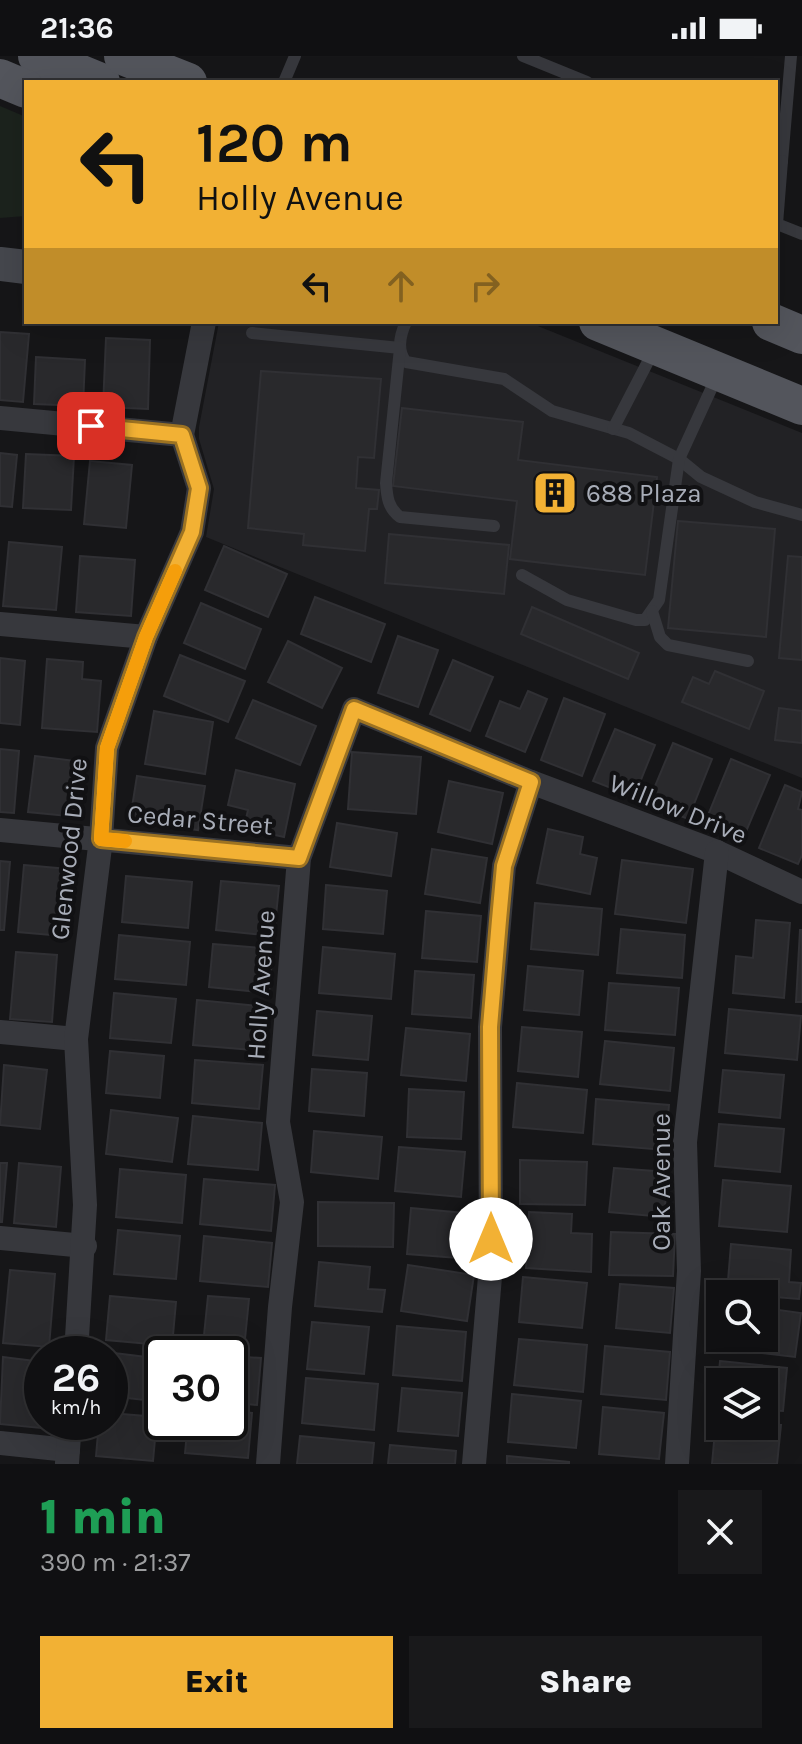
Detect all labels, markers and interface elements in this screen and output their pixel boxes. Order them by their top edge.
text: 21:36 [40,10,114,46]
text: 120 m [196,110,353,175]
icon: left [64,112,168,216]
text: Holly Avenue [196,177,404,219]
icon: left [295,264,339,308]
icon: ahead [379,264,423,308]
icon: right [463,264,507,308]
pin [57,392,125,460]
icon: arrive [69,404,113,448]
building icon: 688 Plaza [531,469,579,517]
place label: 688 Plaza [586,478,702,509]
street label: Glenwood Drive [44,757,94,941]
street label: Willow Drive [605,767,751,851]
street label: Cedar Street [126,798,274,842]
street label: Holly Avenue [240,909,282,1061]
street label: Oak Avenue [646,1113,677,1251]
position arrow [449,1197,533,1281]
map controls [706,1280,778,1440]
button: search [706,1280,778,1352]
speed limit sign: 30 [144,1336,248,1440]
text: 26 [52,1354,100,1401]
button: layers [706,1368,778,1440]
text: km/h [51,1396,101,1419]
text: 1 min [40,1489,166,1545]
button: close [678,1490,762,1574]
text: 390 m · 21:37 [40,1547,191,1578]
button: Exit [40,1636,393,1728]
button: Share [409,1636,762,1728]

